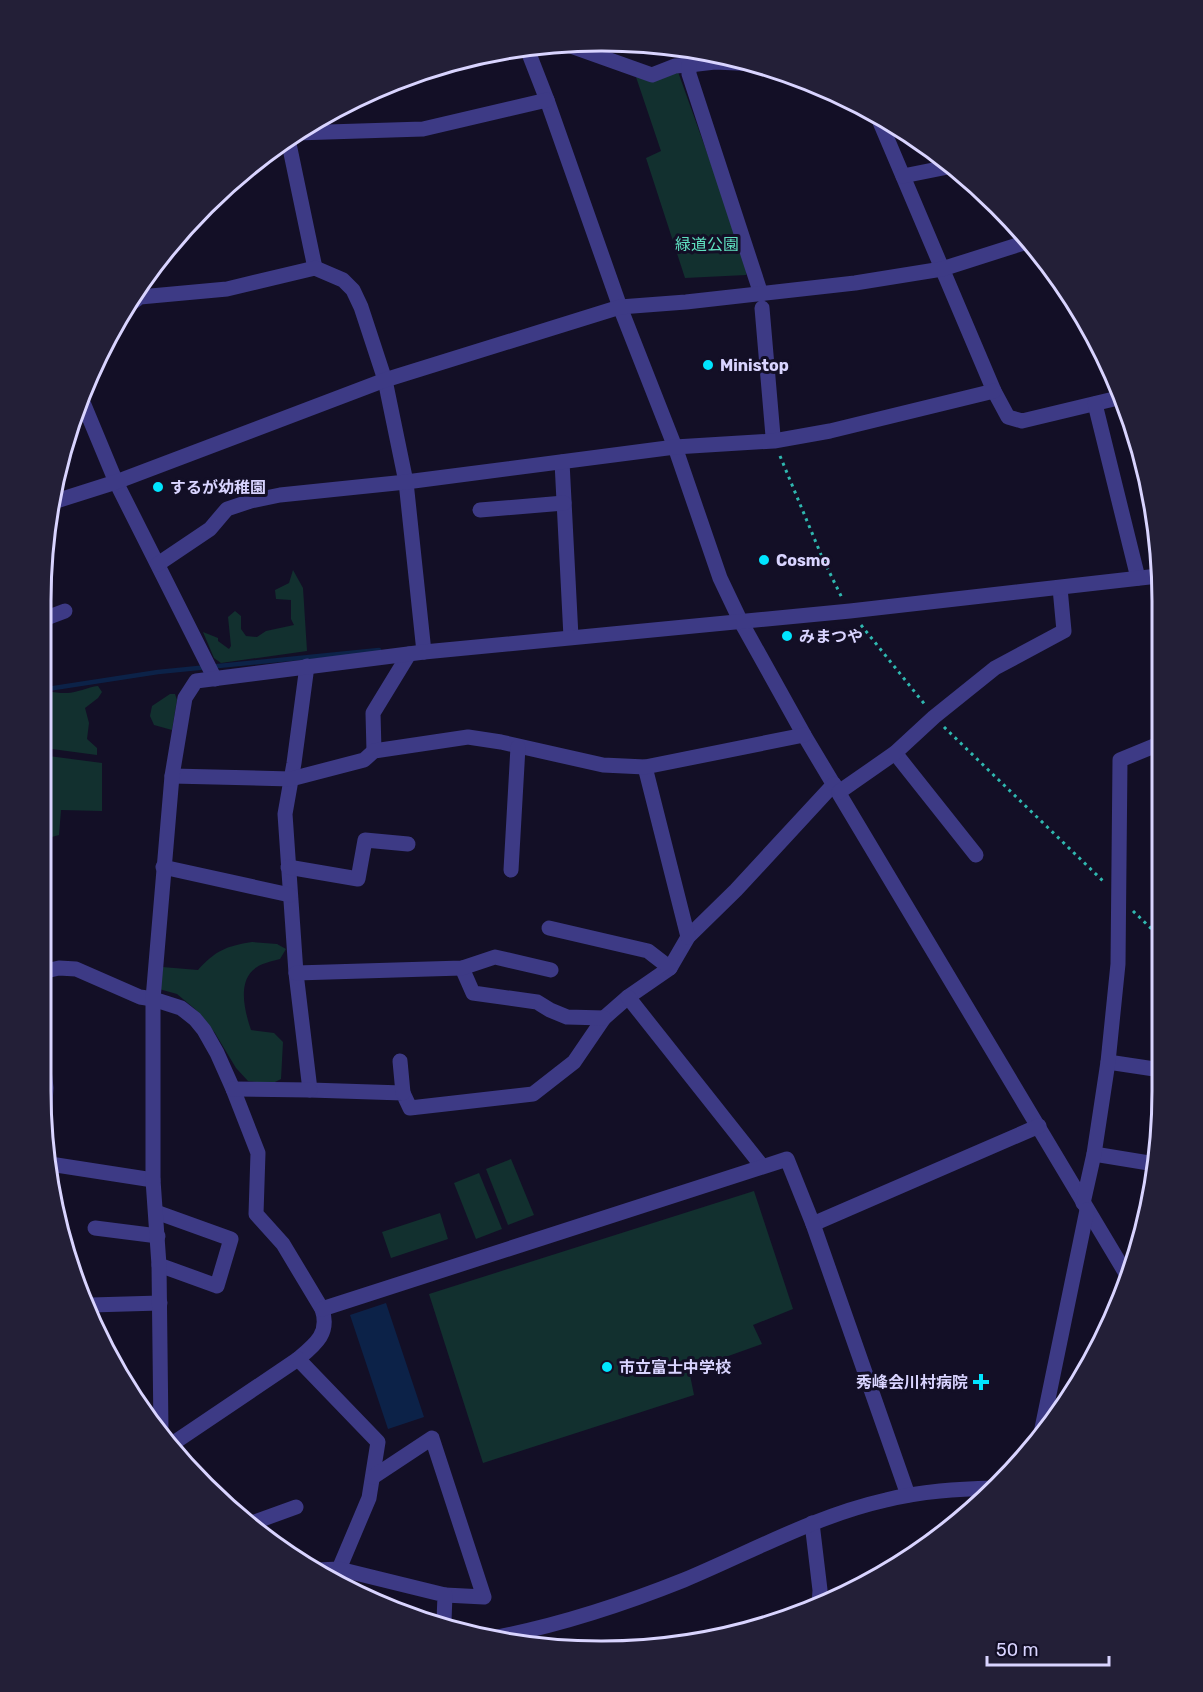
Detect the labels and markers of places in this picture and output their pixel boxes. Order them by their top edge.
place label: Ministop [720,356,789,375]
marker: Ministop [701,358,715,372]
place label: するが幼稚園 [170,478,266,497]
marker: するが幼稚園 [151,480,165,494]
place label: Cosmo [776,551,831,570]
marker: Cosmo [757,553,771,567]
place label: みまつや [799,627,863,646]
marker: みまつや [780,629,794,643]
place label: 市立富士中学校 [619,1358,731,1377]
marker: 市立富士中学校 [600,1360,614,1374]
place label: 秀峰会川村病院 [856,1373,968,1392]
marker: 秀峰会川村病院 [972,1373,990,1391]

